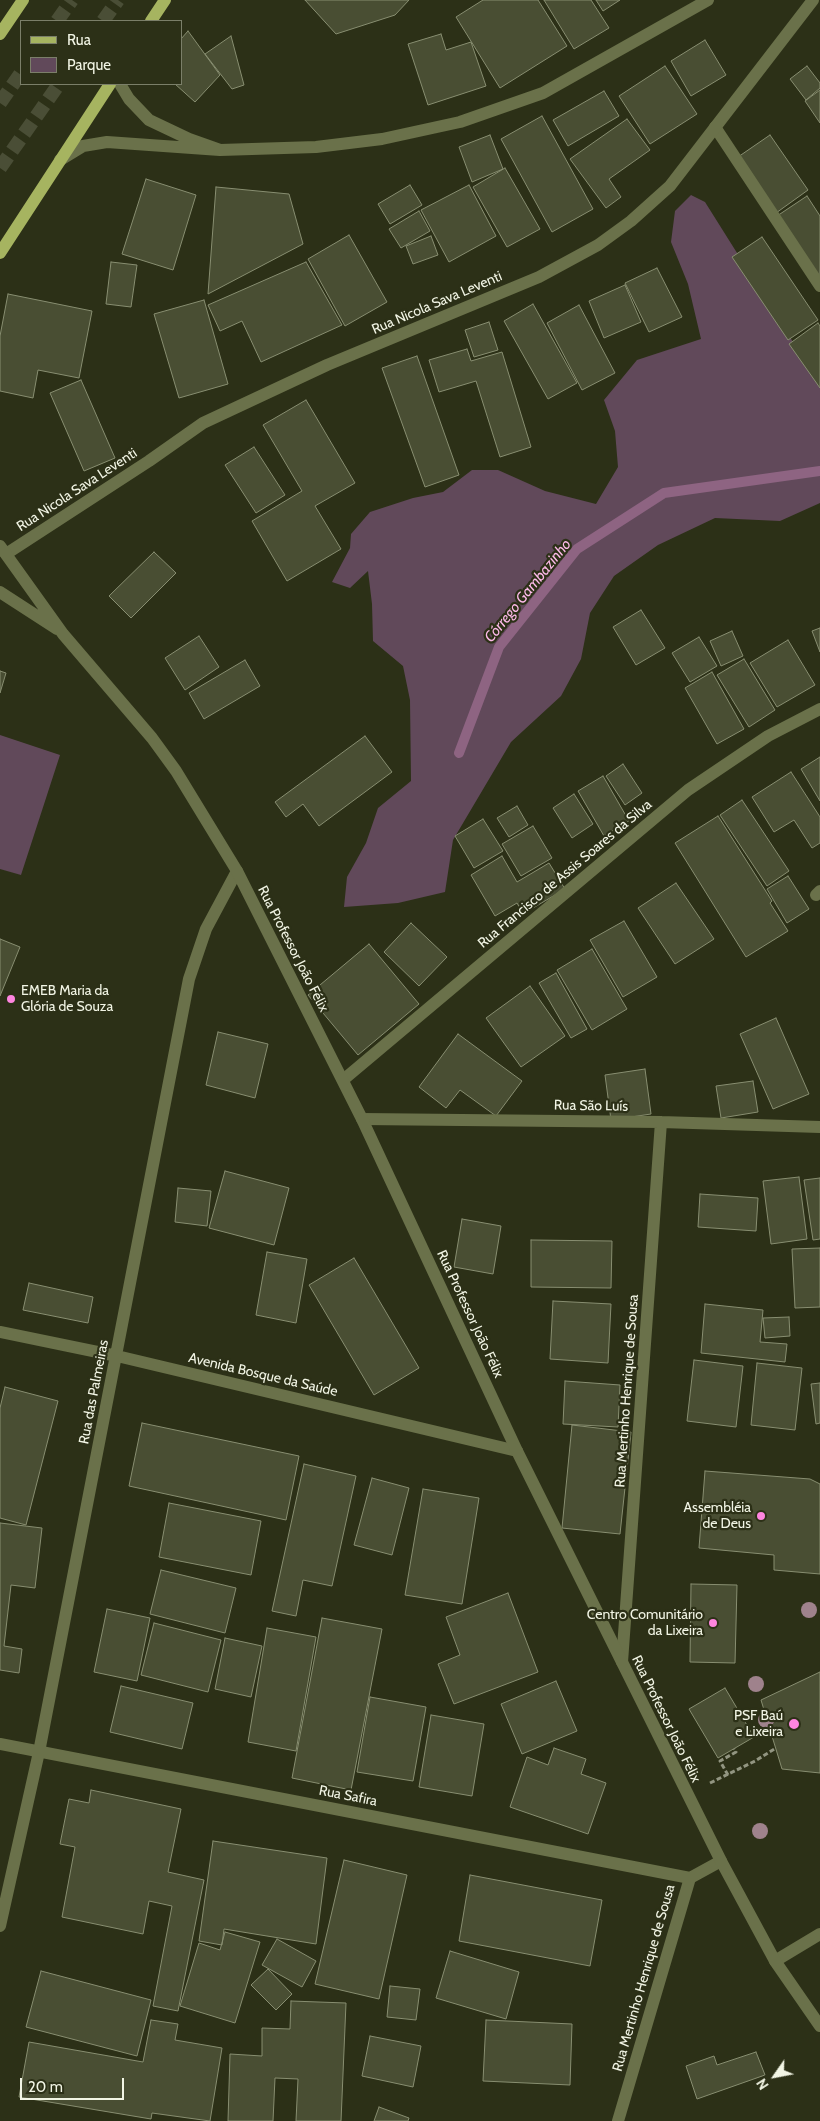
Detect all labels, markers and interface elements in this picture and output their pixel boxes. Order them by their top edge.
legend [20,20,182,85]
text: Rua [67,31,91,49]
text: Parque [67,56,111,74]
street label: Rua Nicola Sava Leventi [369,268,505,338]
street label: Rua Nicola Sava Leventi [14,445,140,535]
water label: Córrego Gambazinho [481,536,575,646]
street label: Rua Francisco de Assis Soares da Silva [475,796,655,952]
street label: Rua Professor João Félix [254,883,332,1015]
place label: EMEB Maria da Glória de Souza [21,983,113,1016]
marker: EMEB Maria da Glória de Souza [5,993,17,1005]
street label: Rua São Luís [554,1097,628,1115]
street label: Rua Professor João Félix [433,1247,507,1381]
street label: Rua Mertinho Henrique de Sousa [612,1294,642,1488]
street label: Rua das Palmeiras [76,1338,112,1446]
street label: Avenida Bosque da Saúde [187,1350,339,1400]
place label: Assembléia de Deus [683,1500,751,1532]
marker: Assembléia de Deus [755,1510,767,1522]
place label: Centro Comunitário da Lixeira [587,1607,703,1640]
marker: Centro Comunitário da Lixeira [707,1617,719,1629]
street label: Rua Professor João Félix [628,1653,704,1785]
place label: PSF Baú e Lixeira [734,1708,783,1740]
marker: PSF Baú e Lixeira [787,1717,801,1731]
street label: Rua Safira [317,1782,379,1810]
street label: Rua Mertinho Henrique de Sousa [609,1883,679,2073]
north arrow [750,2051,800,2101]
scale bar [22,2068,126,2100]
text: N [752,2075,773,2093]
text: 20 m [28,2078,63,2096]

